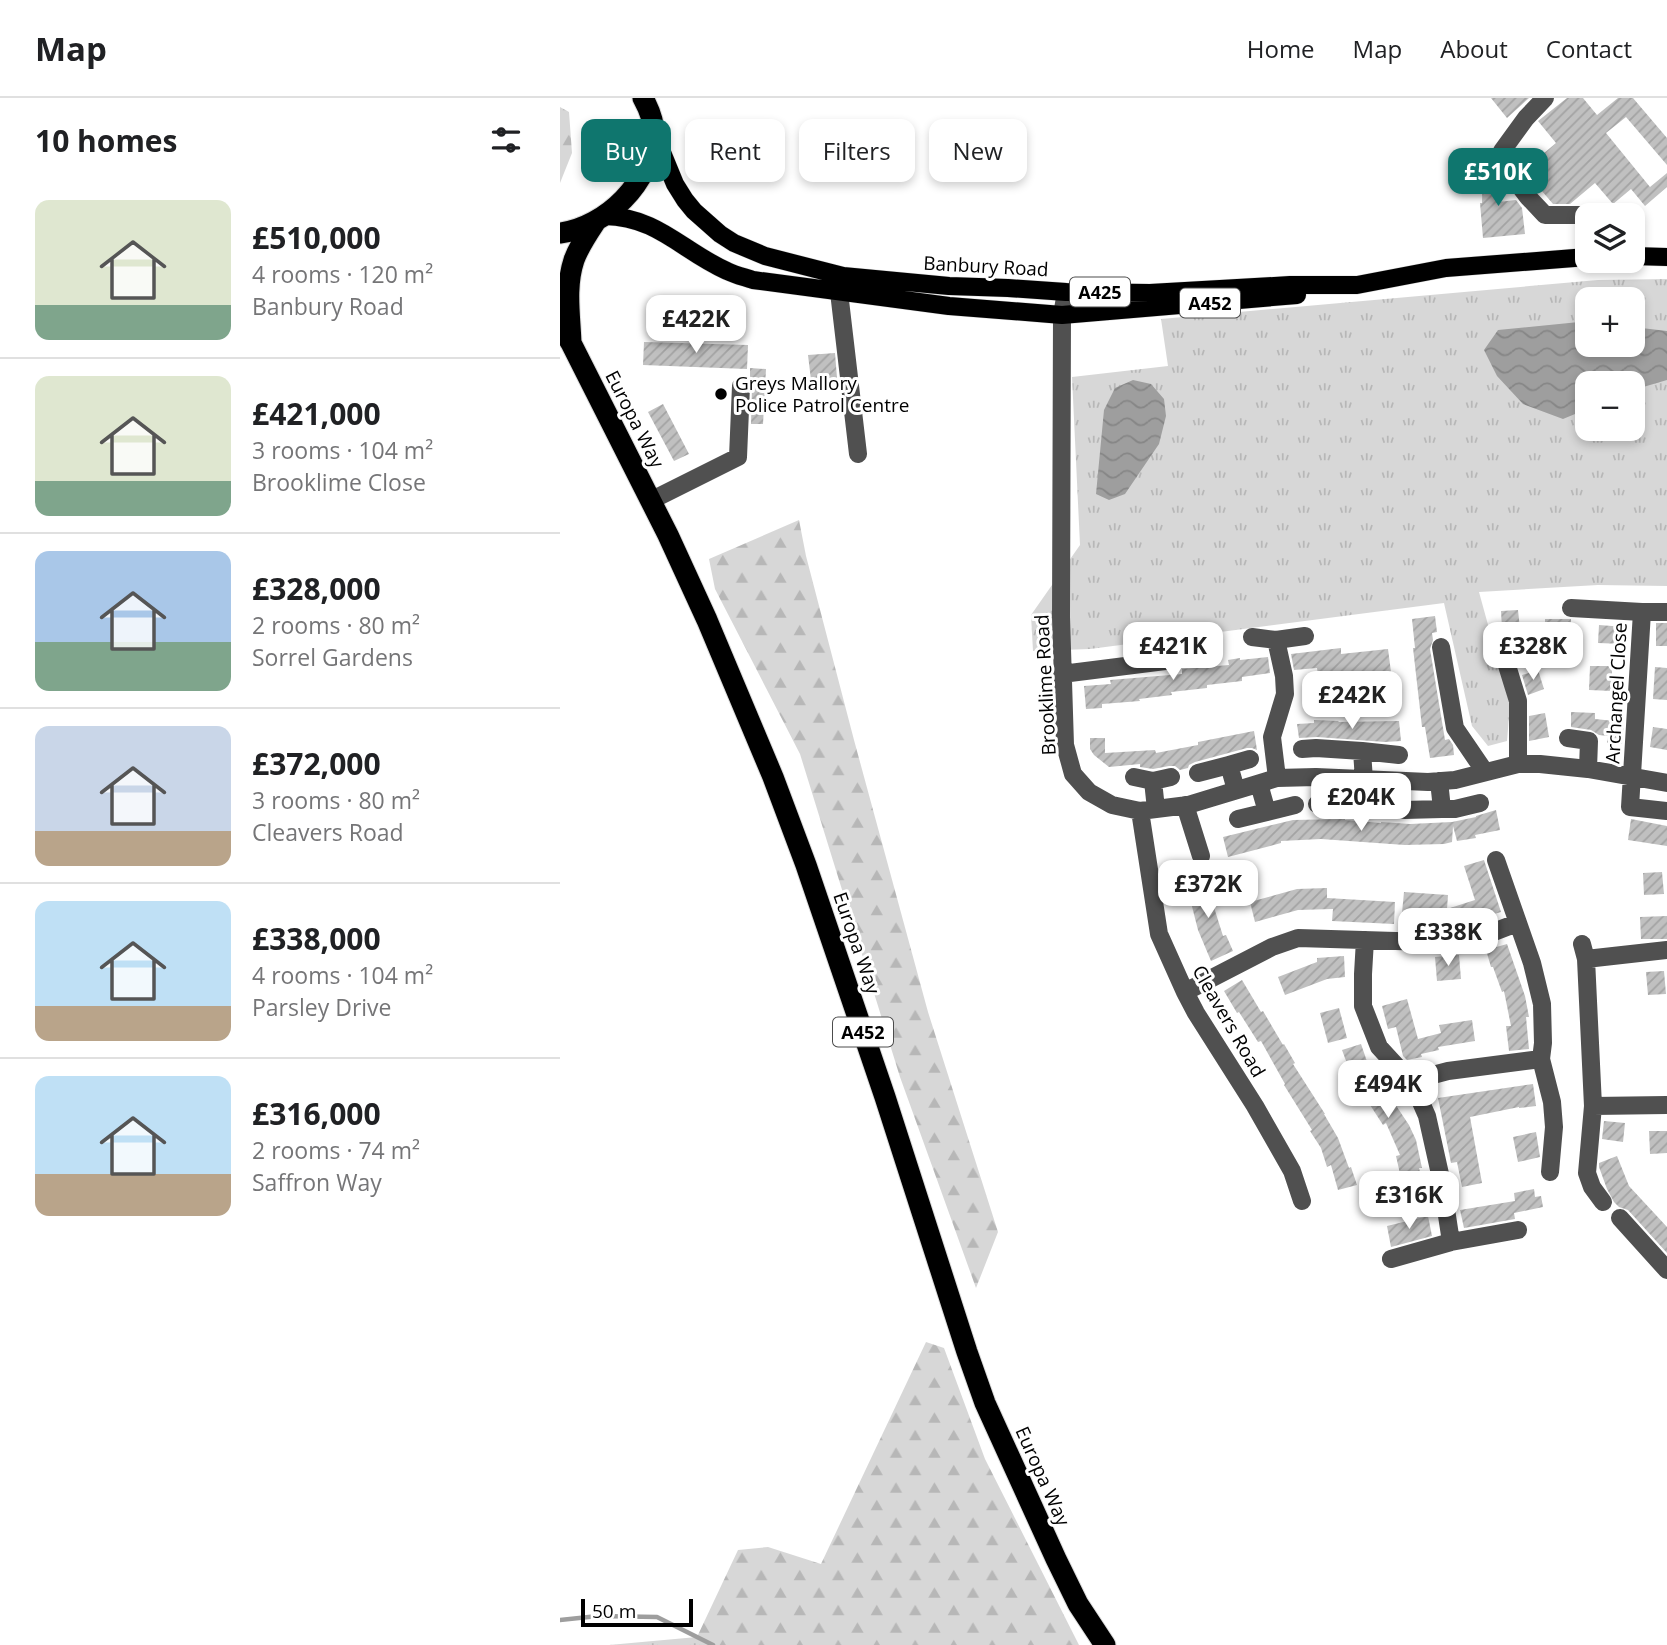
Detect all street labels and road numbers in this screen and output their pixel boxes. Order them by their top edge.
street label: Banbury Road [923,250,1049,282]
road number: A425 [1070,278,1130,307]
road number: A452 [1180,288,1240,318]
street label: Europa Way [599,366,671,473]
street label: Brooklime Road [1028,614,1062,756]
street label: Archangel Close [1599,622,1633,764]
street label: Europa Way [827,889,887,998]
street label: Cleavers Road [1186,960,1272,1082]
road number: A452 [833,1017,893,1046]
street label: Europa Way [1010,1422,1077,1530]

